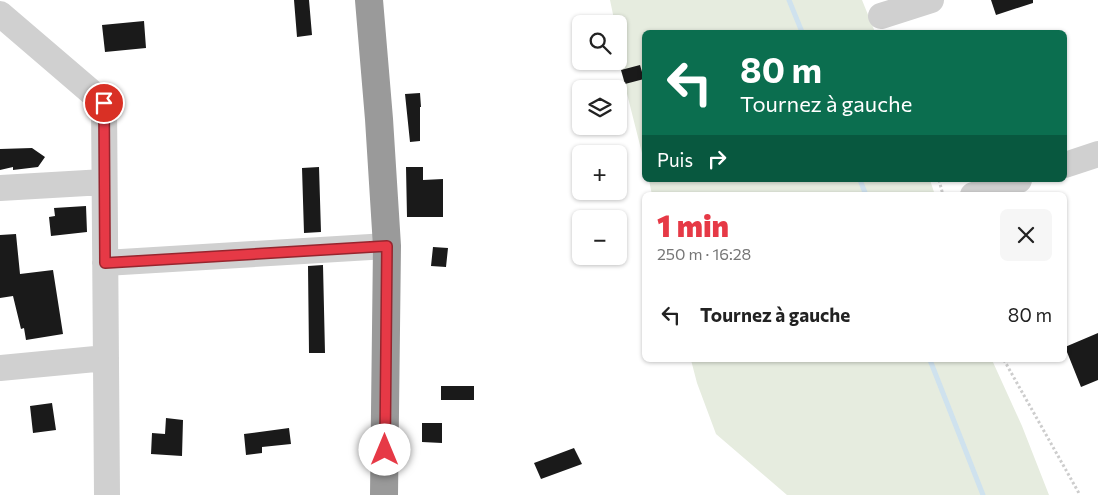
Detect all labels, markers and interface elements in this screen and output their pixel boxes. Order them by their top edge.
map controls [572,15,627,265]
button: search [572,15,627,70]
text: 80 m [740,47,822,90]
icon: left [657,50,722,115]
button: layers [572,80,627,135]
pin [83,82,125,124]
icon: arrive [90,89,118,117]
text: Tournez à gauche [740,90,912,117]
button: + [572,145,627,200]
icon: right [703,145,731,173]
text: Puis [657,148,693,171]
text: 1 min [657,206,729,243]
button: close [1000,209,1052,261]
button: − [572,210,627,265]
text: 250 m · 16:28 [657,244,751,263]
icon: left [657,301,685,329]
text: Tournez à gauche [700,303,850,326]
text: 80 m [1008,303,1052,326]
position arrow [358,423,410,475]

